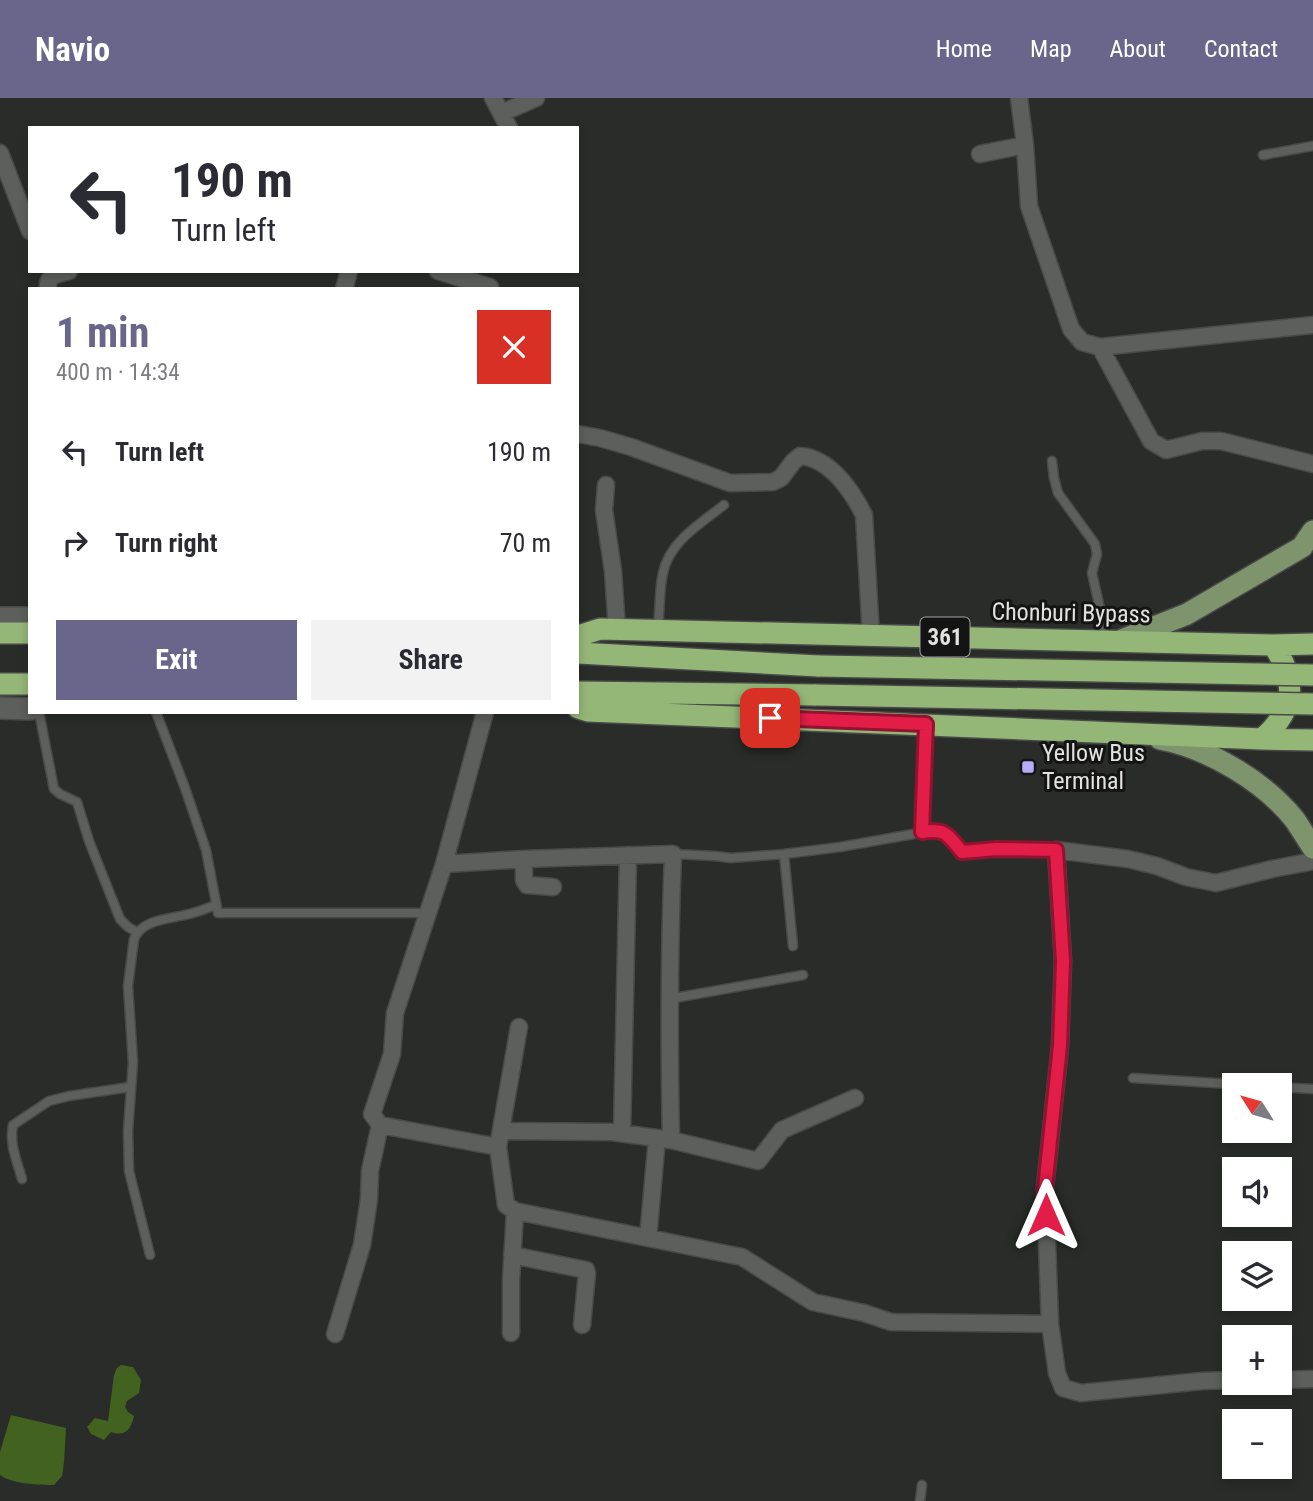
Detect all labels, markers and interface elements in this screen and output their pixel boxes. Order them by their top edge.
text: Navio [35,30,110,69]
text: Home [936,35,992,63]
text: Map [1030,35,1072,63]
text: About [1110,35,1166,63]
text: Contact [1204,35,1278,63]
text: 190 m [171,152,293,209]
icon: left [56,154,147,245]
text: Turn left [171,211,276,249]
text: 1 min [56,308,149,357]
button: close [477,310,551,384]
text: 400 m · 14:34 [56,359,180,386]
icon: left [56,433,94,471]
text: Turn left [115,437,204,467]
text: 190 m [487,437,551,467]
icon: right [56,524,94,562]
text: Turn right [115,528,217,558]
text: 70 m [500,528,551,558]
street label: Chonburi Bypass [991,598,1151,628]
road number: 361 [920,618,970,656]
button: Exit [56,620,297,700]
button: Share [311,620,551,700]
pin [740,688,800,748]
icon: arrive [751,699,789,737]
place label: Yellow Bus Terminal [1042,739,1145,795]
marker: Yellow Bus Terminal [1020,759,1036,775]
north arrow [1222,1073,1292,1143]
map controls [1222,1073,1292,1479]
button: sound [1222,1157,1292,1227]
position arrow [1009,1178,1083,1252]
button: layers [1222,1241,1292,1311]
button: + [1222,1325,1292,1395]
button: − [1222,1409,1292,1479]

